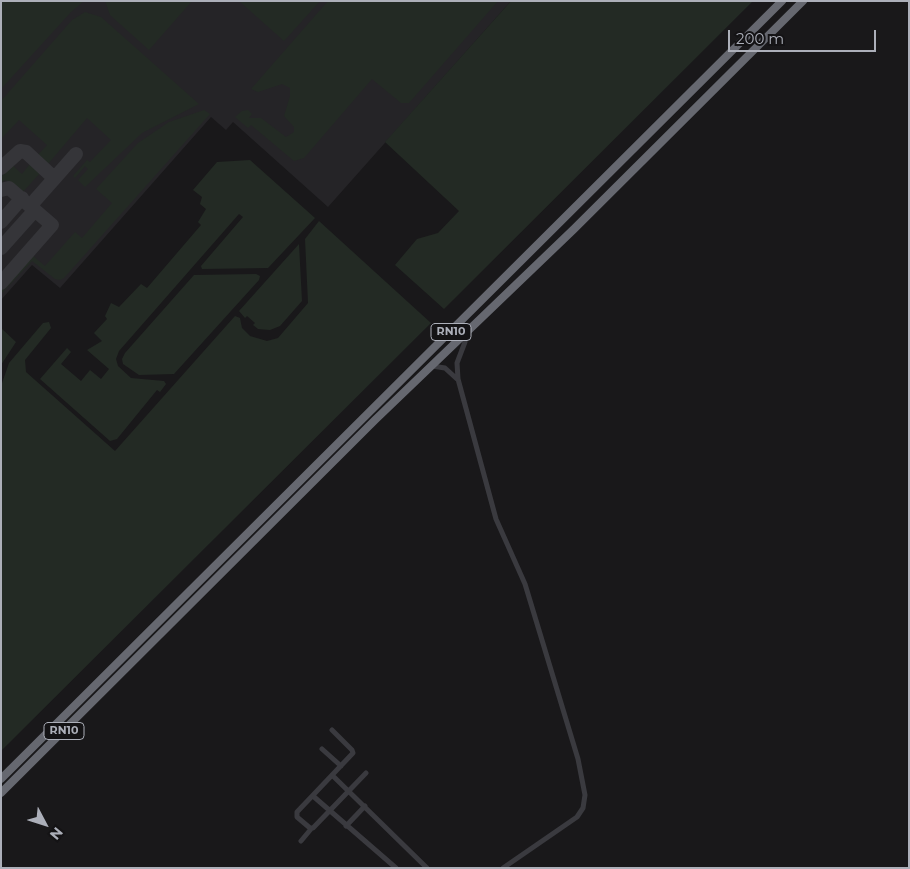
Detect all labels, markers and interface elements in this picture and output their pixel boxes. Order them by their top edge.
scale bar [730,20,878,52]
text: 200 m [736,29,784,48]
road number: RN10 [431,324,471,341]
road number: RN10 [44,722,84,739]
north arrow [20,799,70,849]
text: N [46,824,67,844]

